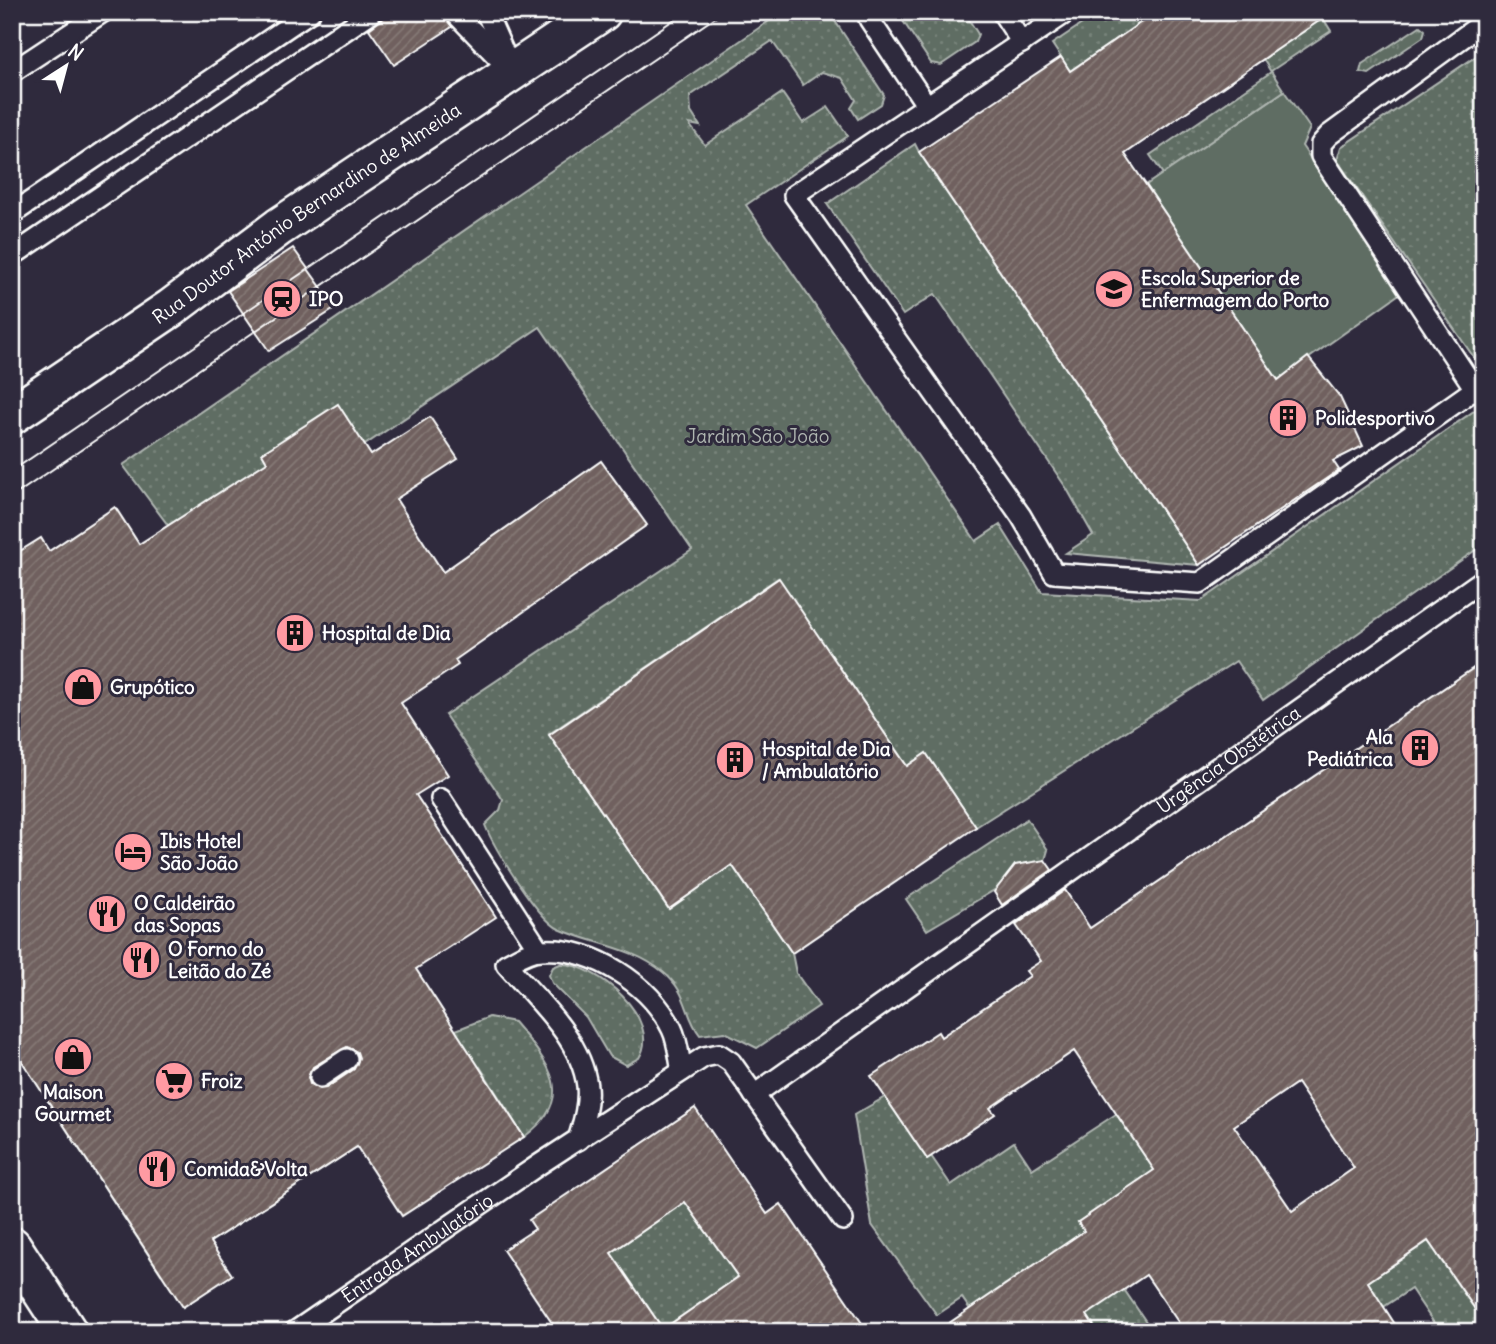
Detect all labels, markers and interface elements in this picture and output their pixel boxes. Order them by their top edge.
north arrow [32,32,102,102]
text: N [64,39,88,66]
street label: Rua Doutor António Bernardino de Almeida [148,97,465,329]
place label: Escola Superior de Enfermagem do Porto [1141,266,1329,312]
school or university icon: Escola Superior de Enfermagem do Porto [1093,268,1135,310]
station icon: IPO [261,278,303,320]
place label: IPO [309,287,343,311]
building icon: Polidesportivo [1267,397,1309,439]
place label: Polidesportivo [1315,406,1435,430]
park label: Jardim São João [687,424,829,448]
building icon: Hospital de Dia [274,612,316,654]
place label: Hospital de Dia [322,621,451,645]
shop icon: Grupótico [62,666,104,708]
place label: Grupótico [110,675,195,699]
street label: Urgência Obstétrica [1152,700,1305,819]
place label: Ala Pediátrica [1307,725,1393,771]
building icon: Ala Pediátrica [1399,727,1441,769]
place label: Hospital de Dia / Ambulatório [762,737,891,783]
building icon: Hospital de Dia / Ambulatório [714,739,756,781]
place label: Ibis Hotel São João [160,829,241,875]
hotel icon: Ibis Hotel São João [112,831,154,873]
place label: O Caldeirão das Sopas [134,891,236,937]
restaurant icon: O Caldeirão das Sopas [86,893,128,935]
place label: O Forno do Leitão do Zé [168,937,271,983]
restaurant icon: O Forno do Leitão do Zé [120,939,162,981]
shop icon: Maison Gourmet [52,1036,94,1078]
supermarket icon: Froiz [153,1060,195,1102]
place label: Froiz [201,1069,243,1093]
place label: Maison Gourmet [35,1080,112,1126]
restaurant icon: Comida&Volta [136,1148,178,1190]
place label: Comida&Volta [184,1157,308,1181]
street label: Entrada Ambulatório [337,1188,498,1308]

